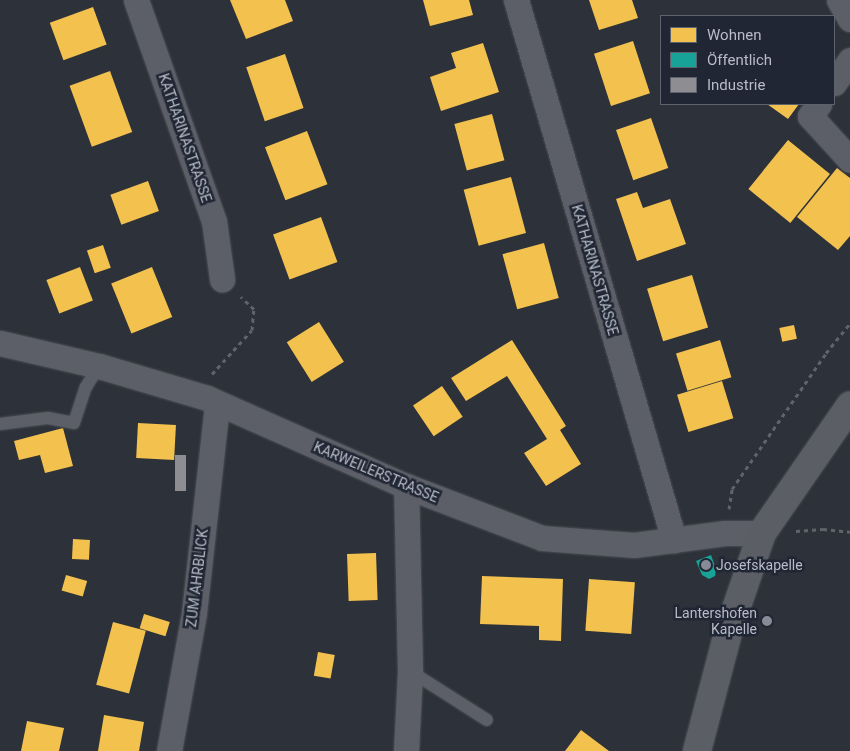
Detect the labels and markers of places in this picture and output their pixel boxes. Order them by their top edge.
place label: Josefskapelle [716,557,803,573]
marker: Josefskapelle [700,559,712,571]
place label: Lantershofen Kapelle [675,605,757,638]
marker: Lantershofen Kapelle [761,615,773,627]

